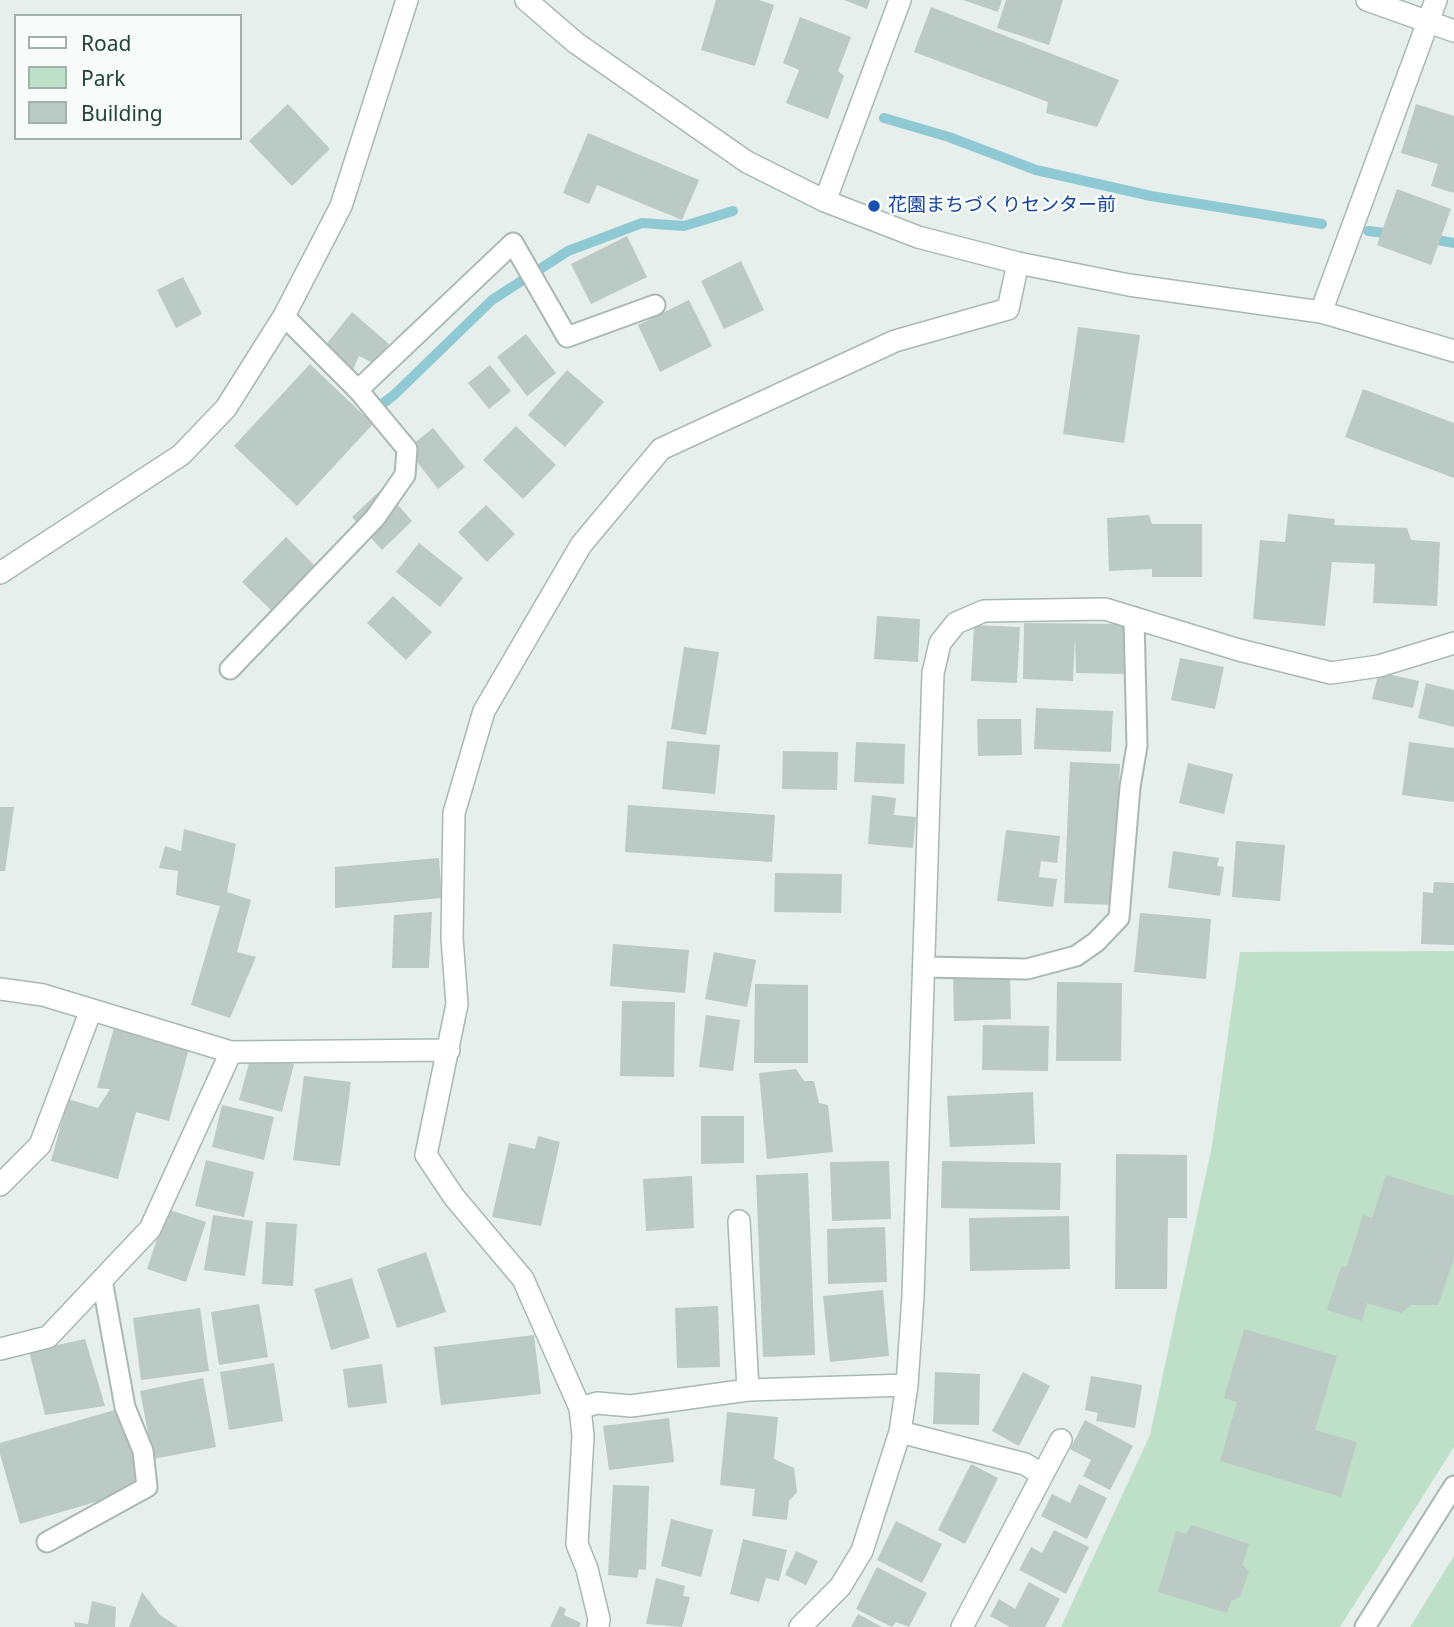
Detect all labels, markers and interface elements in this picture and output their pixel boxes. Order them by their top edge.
legend [14,14,242,140]
text: Road [81,29,131,57]
text: Park [81,64,125,92]
text: Building [81,99,163,127]
place label: 花園まちづくりセンター前 [888,195,1116,217]
marker: 花園まちづくりセンター前 [866,198,882,214]

